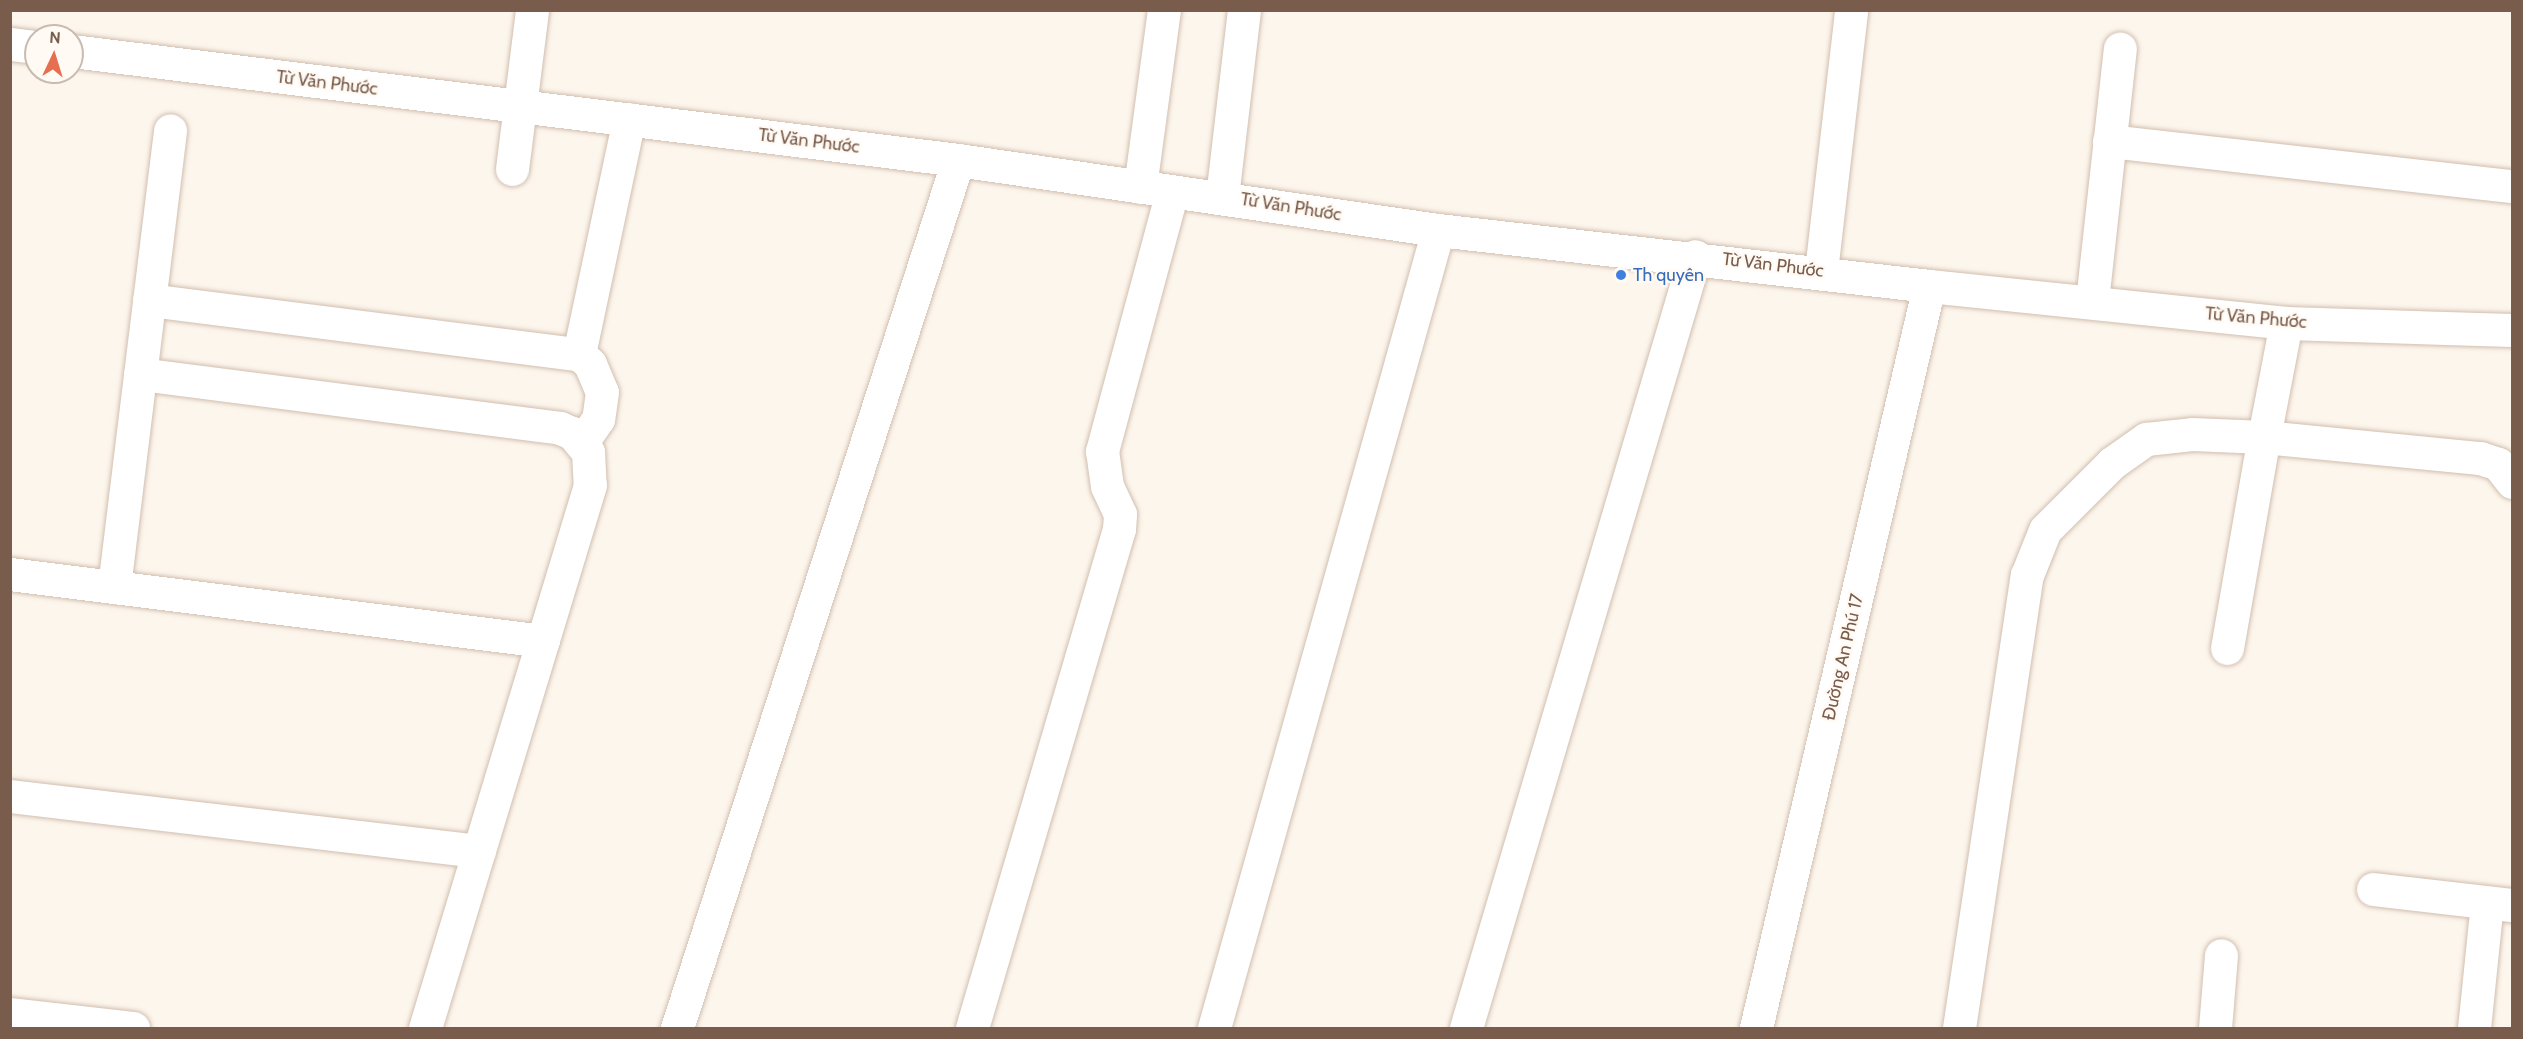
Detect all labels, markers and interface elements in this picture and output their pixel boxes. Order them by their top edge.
north arrow [24,24,84,84]
text: N [49,28,61,47]
street label: Từ Văn Phước [275,66,379,100]
street label: Từ Văn Phước [757,124,861,158]
street label: Từ Văn Phước [1239,188,1343,226]
street label: Từ Văn Phước [1721,248,1825,282]
place label: Th quyên [1633,264,1704,286]
marker: Th quyên [1614,268,1628,282]
street label: Từ Văn Phước [2204,303,2308,333]
street label: Đường An Phú 17 [1818,592,1868,722]

